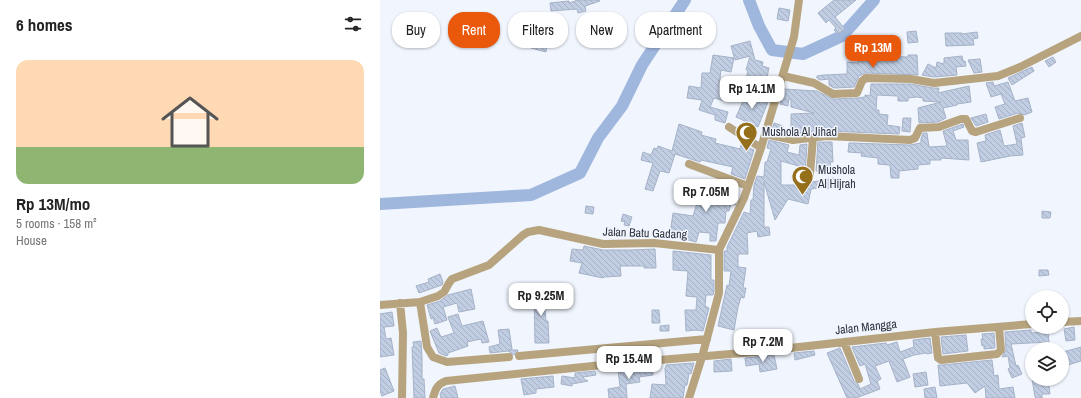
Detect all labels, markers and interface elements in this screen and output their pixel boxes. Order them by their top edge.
chip: Buy [392,12,440,48]
chip: Rent [448,12,500,48]
chip: Filters [508,12,568,48]
chip: New [576,12,627,48]
chip: Apartment [635,12,716,48]
text: 6 homes [16,13,73,36]
icon: filters [342,13,364,35]
pin: Rp 13M [840,35,906,69]
text: Rp 13M [854,39,892,56]
pin: Rp 14.1M [711,76,793,110]
text: Rp 14.1M [729,80,775,97]
icon: home [154,86,226,158]
mosque icon: Mushola Al Jihad [734,119,760,152]
place label: Mushola Al Jihad [762,124,837,140]
place label: Mushola Al Hijrah [817,162,856,192]
mosque icon: Mushola Al Hijrah [790,164,816,197]
pin: Rp 7.05M [665,179,747,213]
text: Rp 7.05M [683,183,729,200]
text: Rp 13M/mo [16,192,90,215]
text: 5 rooms · 158 m² [16,215,97,232]
street label: Jalan Batu Gadang [603,224,688,242]
text: House [16,232,47,249]
pin: Rp 9.25M [500,283,582,317]
text: Rp 9.25M [518,287,564,304]
map controls [1025,290,1069,386]
button: locate [1025,290,1069,334]
street label: Jalan Mangga [834,316,898,338]
pin: Rp 7.2M [726,329,800,363]
text: Rp 7.2M [743,333,783,350]
button: layers [1025,342,1069,386]
pin: Rp 15.4M [588,346,670,380]
text: Rp 15.4M [606,350,652,367]

